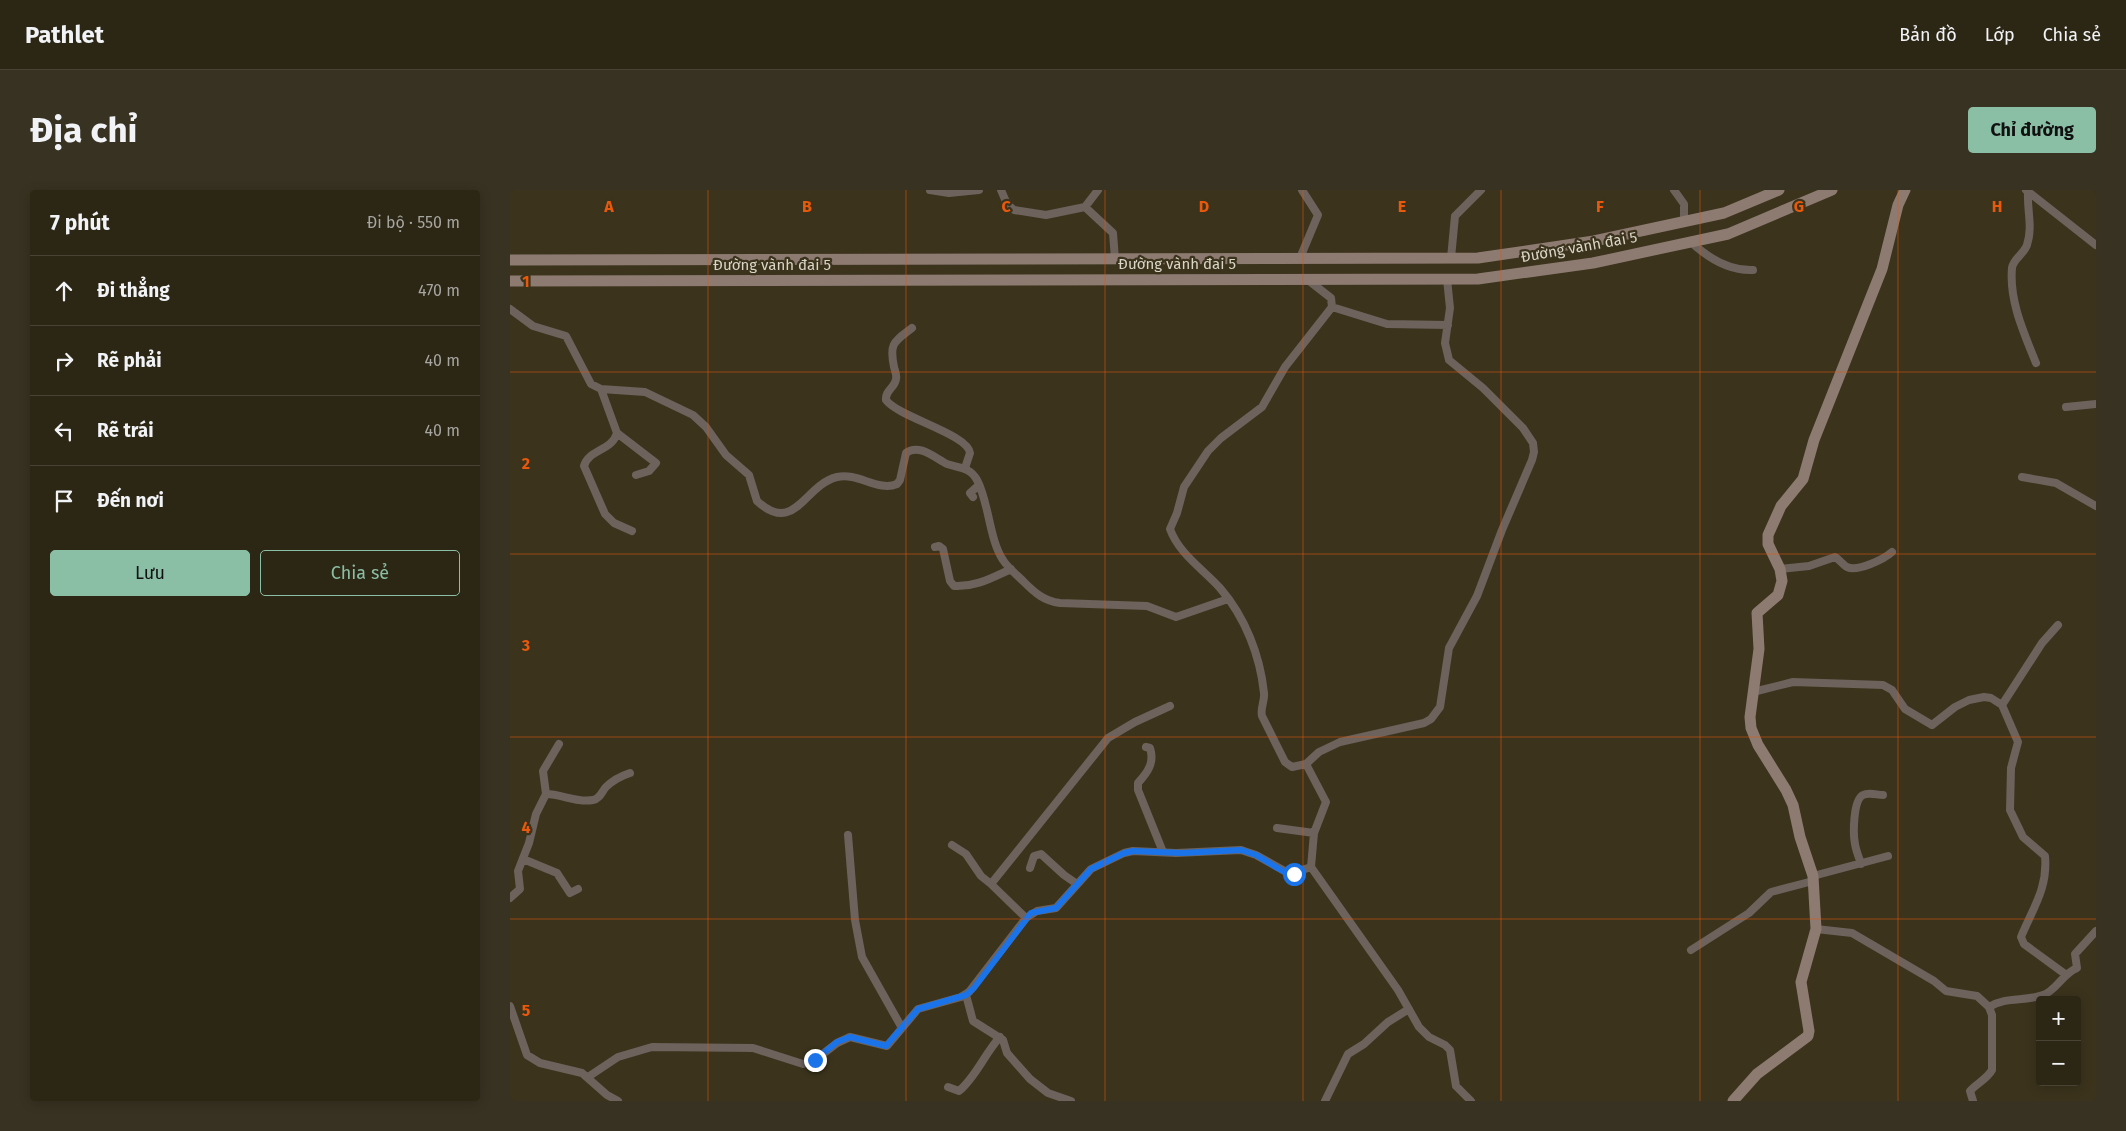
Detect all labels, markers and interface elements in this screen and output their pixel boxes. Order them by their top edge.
text: Pathlet [25,21,104,49]
text: Bản đồ [1899,24,1957,46]
text: Lớp [1985,24,2015,46]
text: Chia sẻ [2043,24,2101,46]
button: Chỉ đường [1968,107,2096,153]
text: Địa chỉ [30,109,137,151]
text: A [603,197,614,216]
text: B [802,197,812,216]
text: C [1001,197,1011,216]
text: D [1199,197,1209,216]
text: E [1398,197,1406,216]
text: F [1596,197,1604,216]
text: G [1794,197,1804,216]
text: H [1992,197,2002,216]
text: 7 phút [50,210,110,236]
text: Đi bộ · 550 m [367,213,460,232]
street label: Đường vành đai 5 [1519,228,1639,266]
street label: Đường vành đai 5 [1118,255,1236,273]
street label: Đường vành đai 5 [713,256,831,274]
text: 1 [522,272,530,291]
icon: ahead [50,277,78,305]
text: Đi thẳng [97,279,170,302]
text: 470 m [418,281,460,300]
icon: right [50,347,78,375]
text: Rẽ phải [97,349,162,372]
text: 40 m [425,351,460,370]
icon: left [50,417,78,445]
text: Rẽ trái [97,419,154,442]
text: 40 m [425,421,460,440]
text: 2 [522,454,530,473]
icon: arrive [50,487,78,515]
text: Đến nơi [97,489,164,512]
button: Lưu [50,550,250,596]
button: Chia sẻ [260,550,460,596]
text: 3 [521,636,530,655]
text: 4 [521,818,531,837]
route start [1283,863,1306,886]
map controls [2036,996,2081,1086]
button: + [2036,996,2081,1041]
text: 5 [522,1001,531,1020]
button: − [2036,1041,2081,1086]
route end [804,1049,827,1072]

